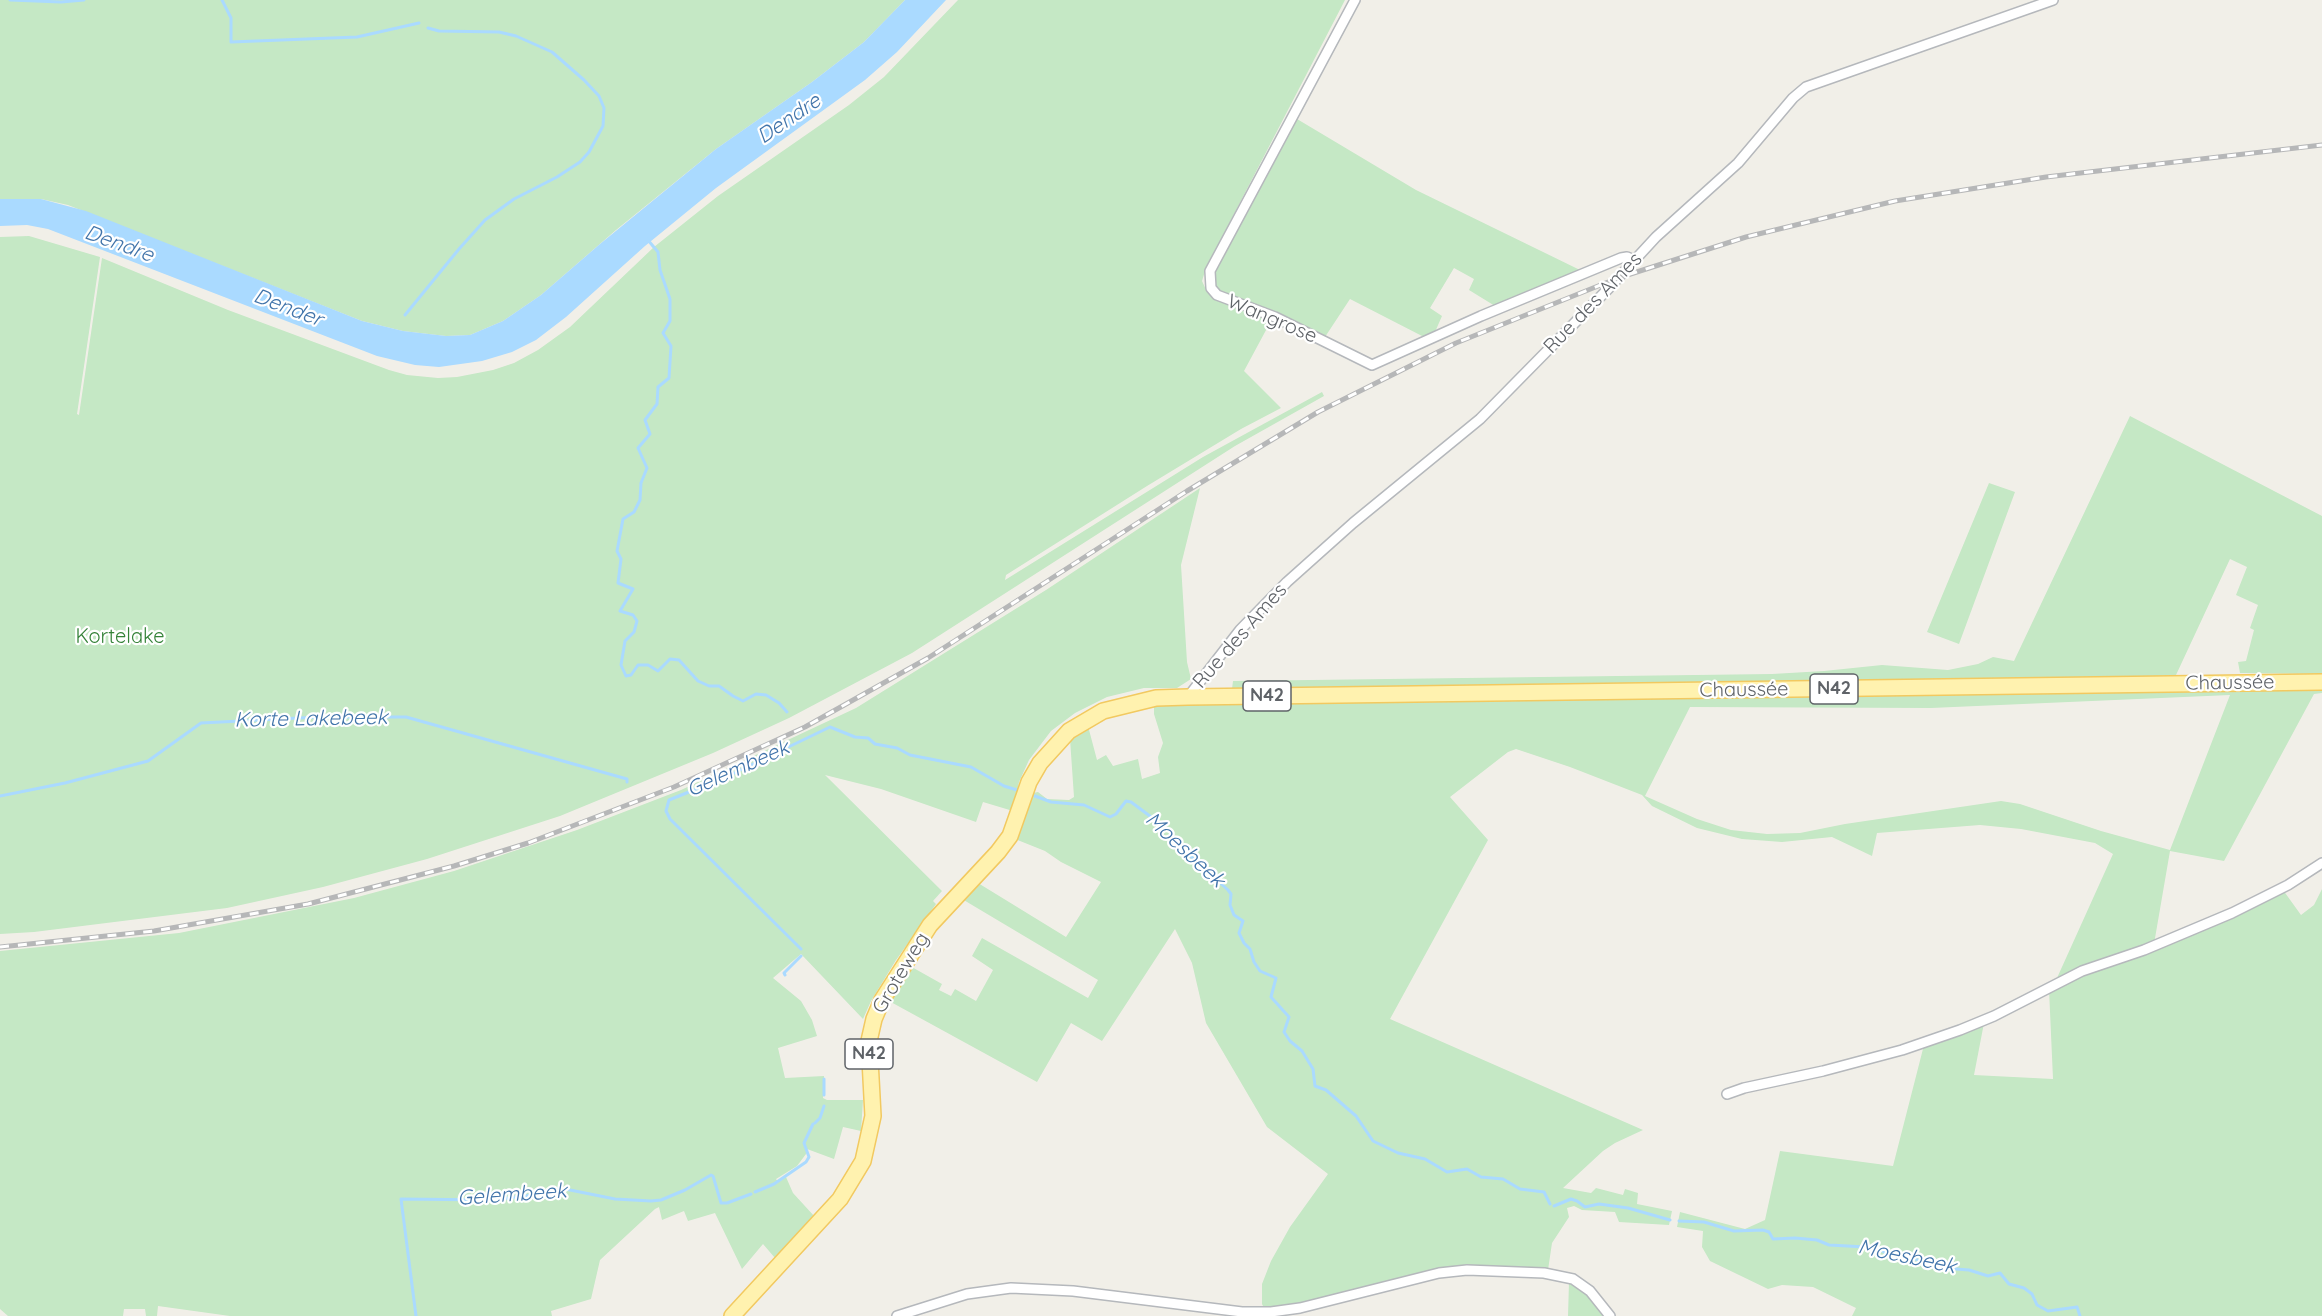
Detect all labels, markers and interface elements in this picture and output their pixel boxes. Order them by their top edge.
water label: Dendre [752,89,826,149]
water label: Dendre [81,220,157,268]
street label: Rue des Ames [1539,247,1647,359]
water label: Dender [250,283,326,333]
street label: Wangrose [1223,289,1321,349]
street label: Rue des Ames [1188,579,1292,693]
park label: Kortelake [75,625,165,649]
street label: Chaussée [2185,670,2275,696]
road number: N42 [1810,674,1858,704]
street label: Chaussée [1699,677,1789,703]
road number: N42 [1243,681,1291,711]
water label: Korte Lakebeek [234,705,388,733]
water label: Gelembeek [683,735,793,803]
water label: Moesbeek [1140,807,1230,893]
street label: Groteweg [868,928,934,1018]
road number: N42 [845,1039,893,1069]
water label: Gelembeek [456,1179,568,1211]
water label: Moesbeek [1856,1234,1958,1280]

